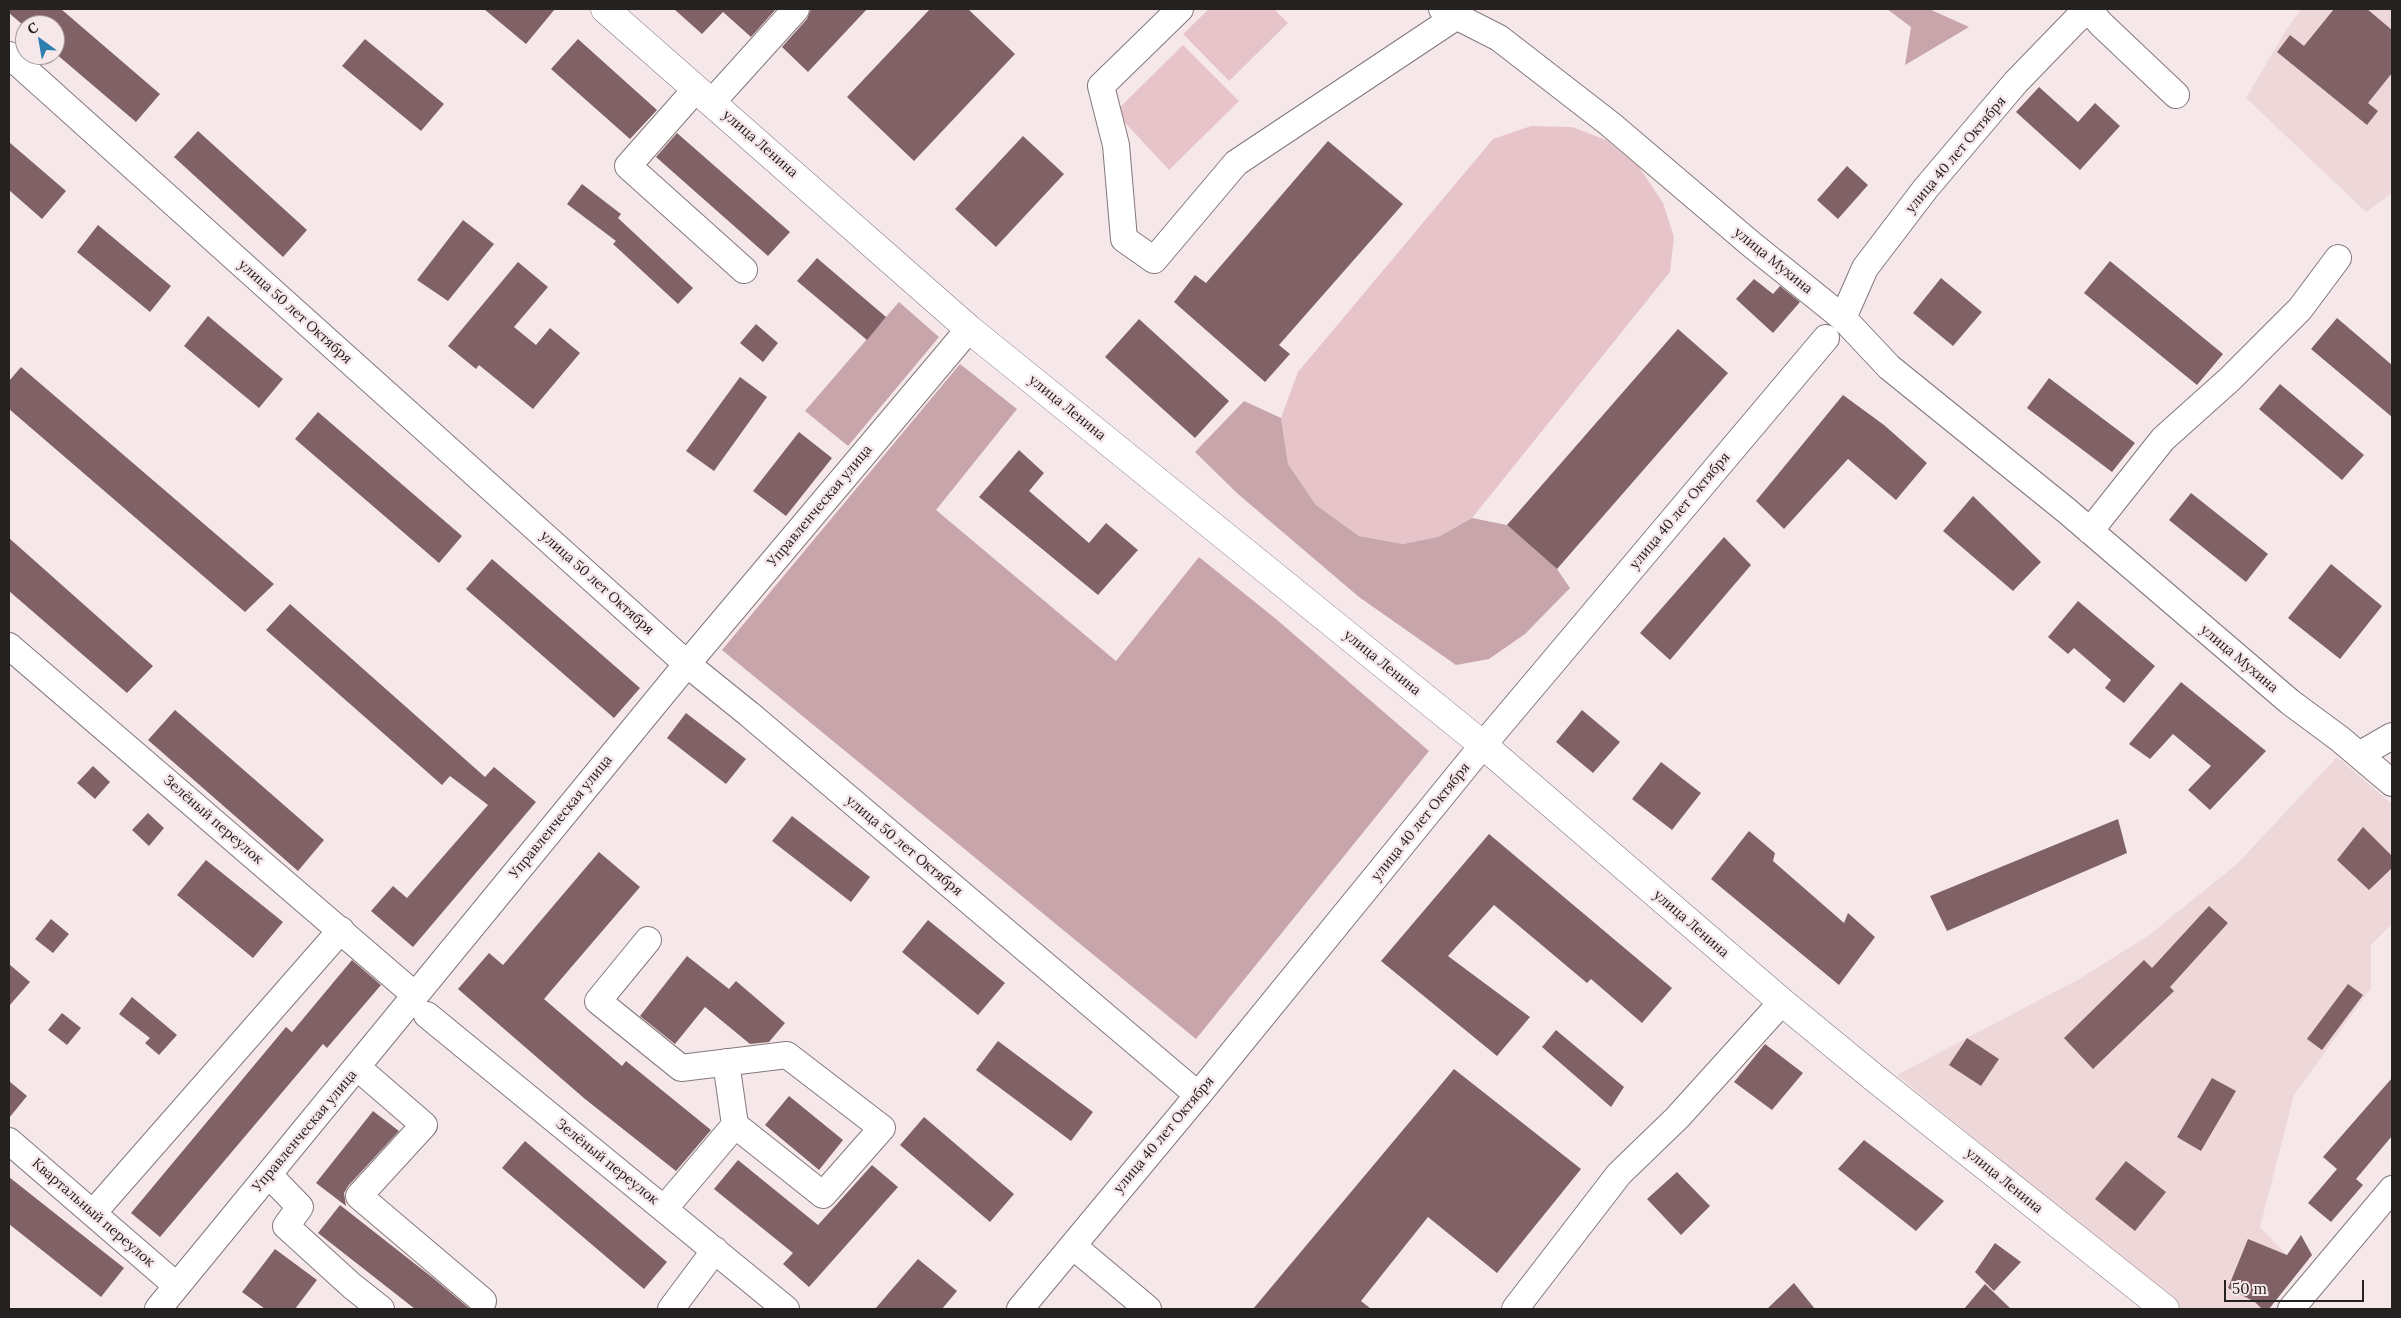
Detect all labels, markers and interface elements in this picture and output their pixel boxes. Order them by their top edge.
north arrow [15,15,65,65]
text: С [24,18,41,38]
street label: улица 40 лет Октября [1902,93,2010,217]
street label: улица Ленина [719,107,801,181]
street label: улица Мухина [1730,224,1816,298]
street label: улица 50 лет Октября [235,257,355,367]
street label: улица Ленина [1025,372,1109,444]
street label: Управленческая улица [764,442,876,570]
street label: улица 40 лет Октября [1626,449,1734,573]
street label: улица 50 лет Октября [537,528,657,638]
street label: улица Мухина [2197,622,2281,696]
street label: улица Ленина [1340,627,1424,699]
street label: Управленческая улица [506,752,616,882]
street label: улица 40 лет Октября [1368,760,1474,884]
street label: Зелёный переулок [160,772,266,868]
street label: улица 50 лет Октября [842,792,966,900]
street label: улица Ленина [1650,887,1732,961]
street label: Управленческая улица [249,1067,361,1195]
street label: улица 40 лет Октября [1110,1073,1218,1197]
street label: Зелёный переулок [552,1115,662,1209]
street label: улица Ленина [1962,1145,2046,1217]
street label: Квартальный переулок [28,1155,158,1271]
scale bar [2226,1270,2366,1302]
text: 50 m [2232,1279,2267,1298]

